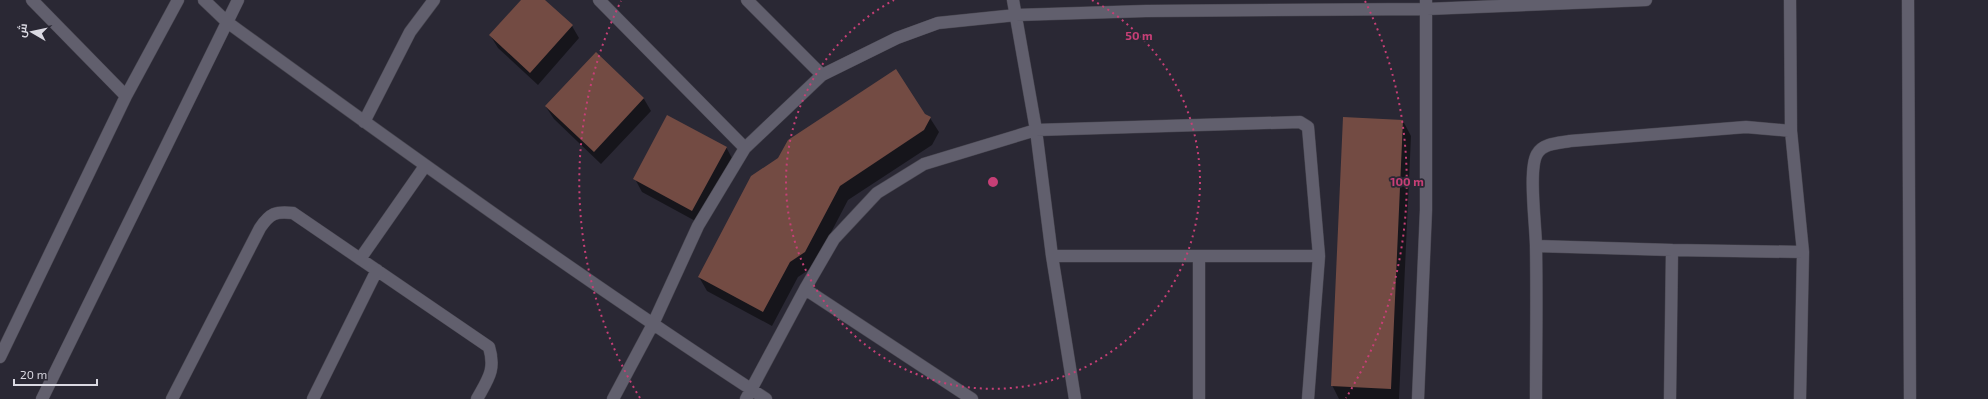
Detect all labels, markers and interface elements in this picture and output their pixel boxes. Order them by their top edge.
north arrow [12,12,52,52]
text: ش [14,22,30,39]
text: 50 m [1125,28,1153,42]
text: 100 m [1390,174,1424,188]
centre of rings [986,175,1000,189]
scale bar [14,361,97,387]
text: 20 m [20,367,47,381]

